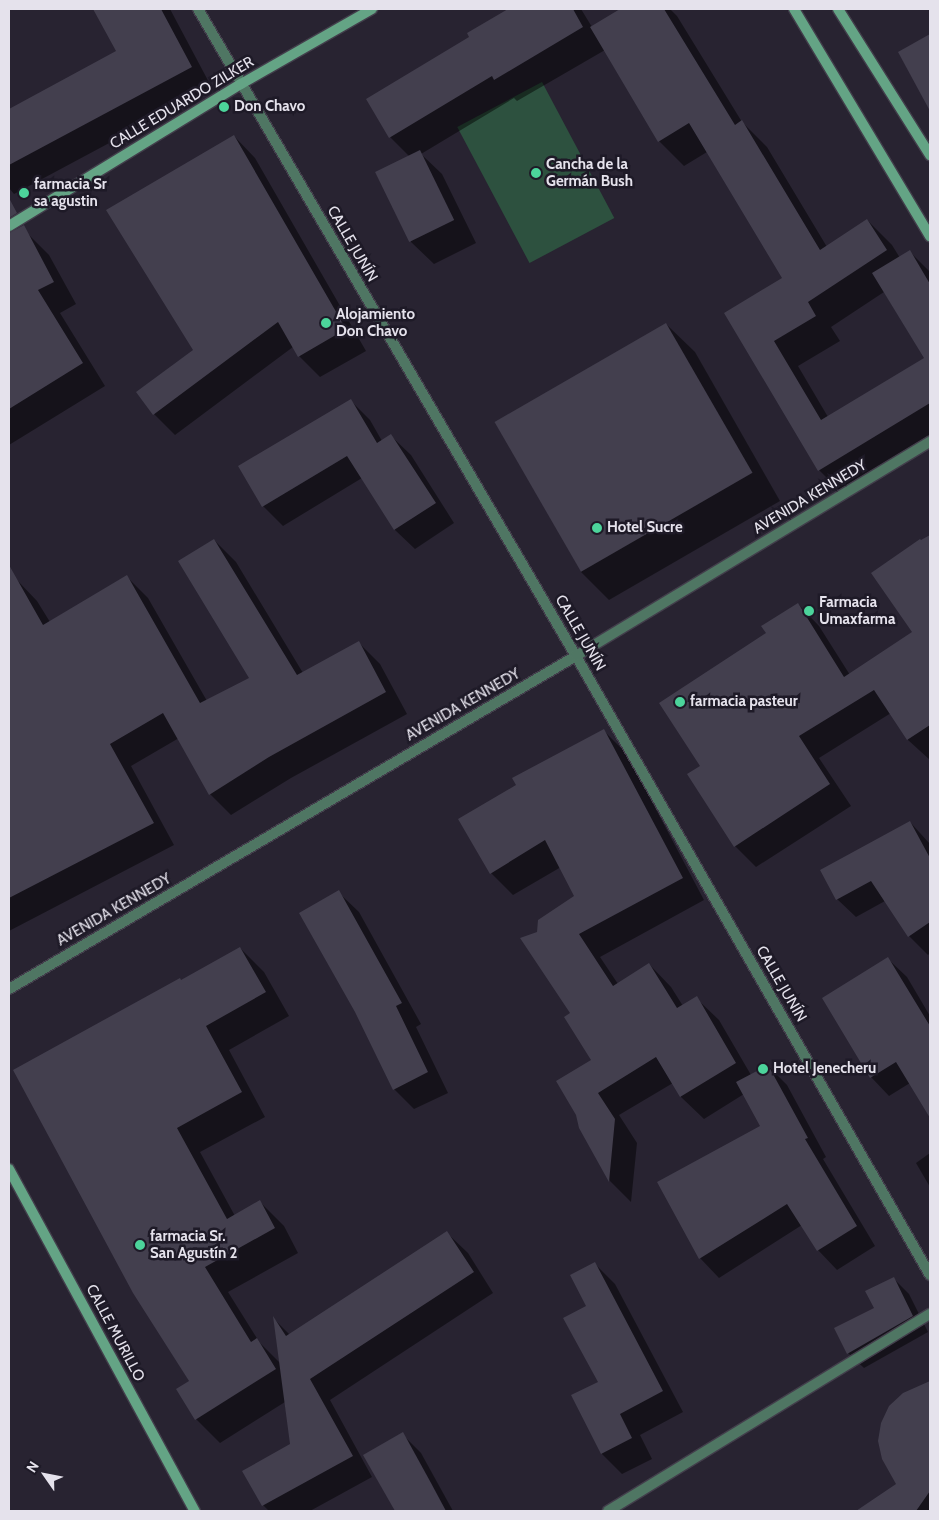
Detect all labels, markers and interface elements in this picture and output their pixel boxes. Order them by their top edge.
street label: CALLE EDUARDO ZILKER [107,53,257,153]
place label: Don Chavo [234,98,305,116]
marker: Don Chavo [218,101,230,113]
place label: Cancha de la Germán Bush [546,155,633,190]
marker: Cancha de la Germán Bush [530,167,542,179]
place label: farmacia Sr sa agustin [34,175,107,210]
marker: farmacia Sr sa agustin [18,187,30,199]
street label: CALLE JUNÍN [323,203,381,285]
place label: Alojamiento Don Chavo [336,305,415,340]
marker: Alojamiento Don Chavo [320,317,332,329]
street label: AVENIDA KENNEDY [750,456,870,538]
place label: Hotel Sucre [607,519,683,537]
marker: Hotel Sucre [591,522,603,534]
street label: CALLE JUNÍN [551,592,609,674]
place label: Farmacia Umaxfarma [819,593,895,628]
marker: Farmacia Umaxfarma [803,605,815,617]
street label: AVENIDA KENNEDY [403,665,523,745]
place label: farmacia pasteur [690,693,798,711]
marker: farmacia pasteur [674,696,686,708]
street label: AVENIDA KENNEDY [54,870,174,950]
street label: CALLE JUNÍN [752,943,810,1025]
place label: Hotel Jenecheru [773,1060,876,1078]
marker: Hotel Jenecheru [757,1063,769,1075]
place label: farmacia Sr. San Agustín 2 [150,1227,238,1262]
marker: farmacia Sr. San Agustín 2 [134,1239,146,1251]
street label: CALLE MURILLO [82,1281,148,1385]
north arrow [20,1450,70,1500]
text: N [22,1458,43,1476]

